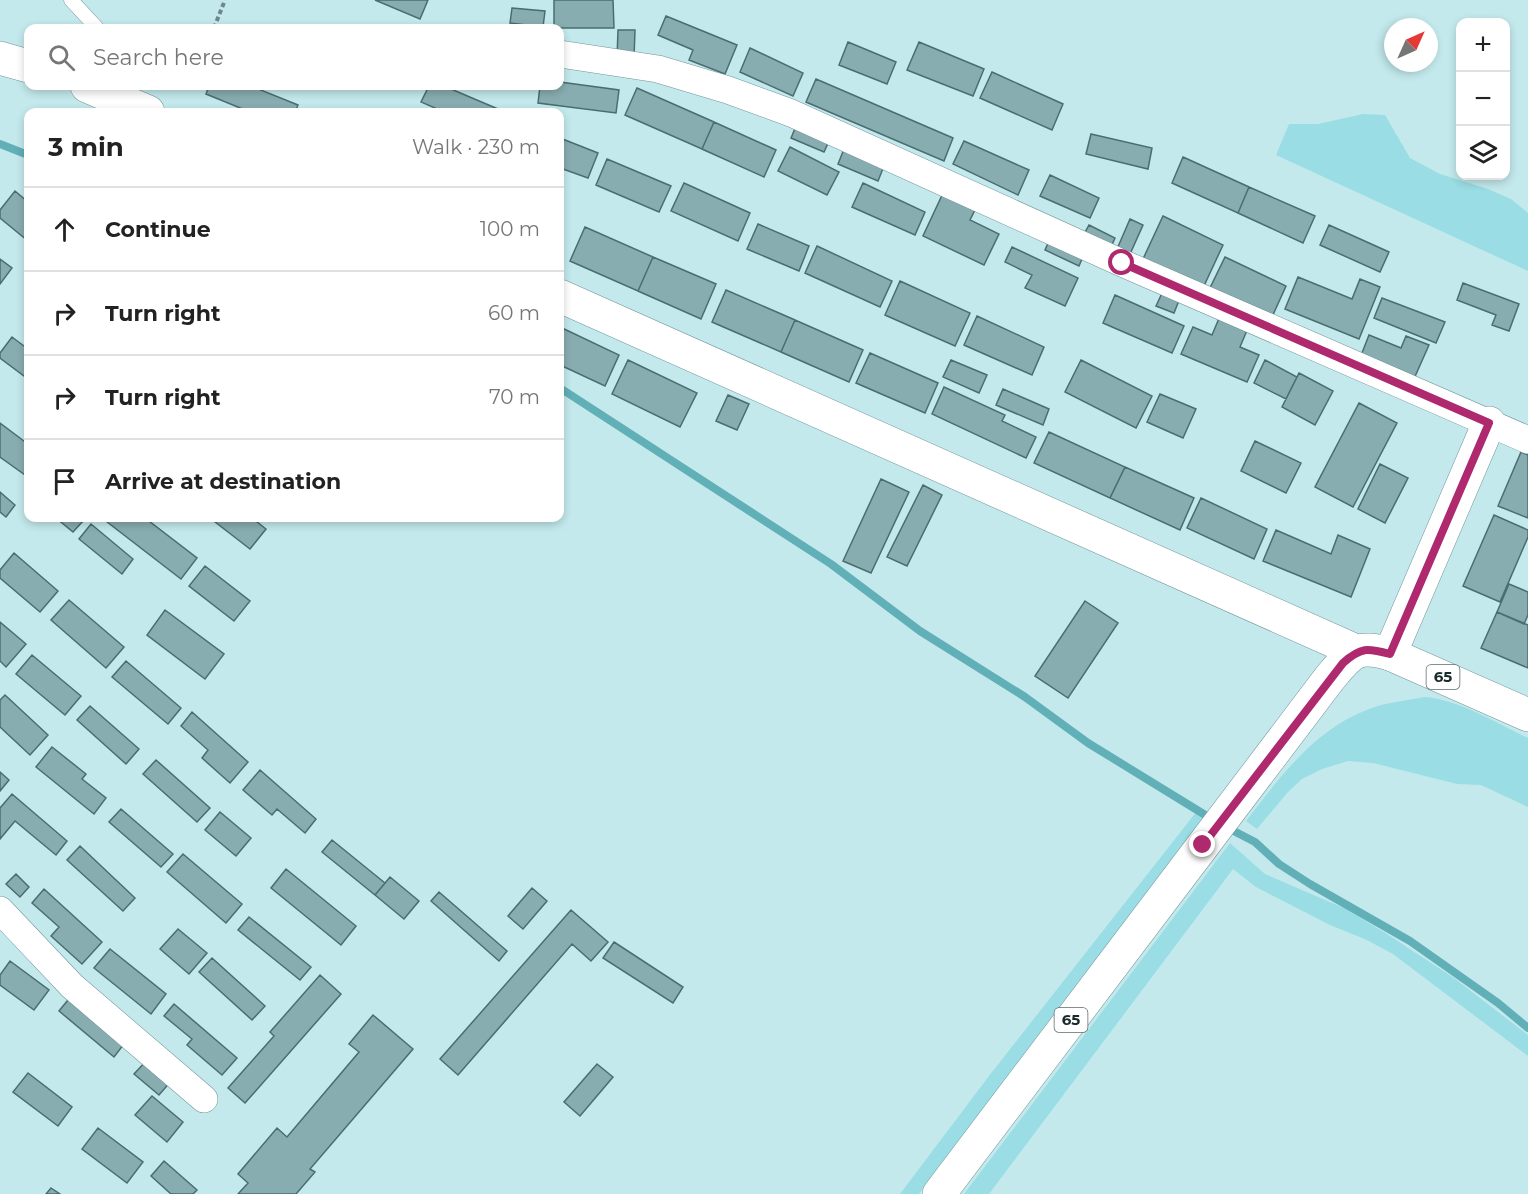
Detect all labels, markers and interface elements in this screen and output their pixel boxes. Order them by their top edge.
north arrow [1384,18,1438,72]
map controls [1456,18,1510,180]
button: + [1456,18,1510,72]
search box [24,24,564,90]
icon: search [45,41,78,74]
text: Search here [93,44,224,71]
button: − [1456,72,1510,126]
button: layers [1456,126,1510,180]
text: 3 min [48,131,124,163]
text: Walk · 230 m [412,135,540,159]
icon: ahead [48,213,81,246]
text: Continue [105,216,211,243]
text: 100 m [480,217,540,241]
route start [1108,249,1134,275]
icon: right [48,297,81,330]
text: Turn right [105,300,220,327]
text: 60 m [488,301,540,325]
icon: right [48,381,81,414]
text: Turn right [105,384,220,411]
text: 70 m [489,385,540,409]
icon: arrive [48,465,81,498]
text: Arrive at destination [105,468,341,495]
road number: 65 [1426,665,1460,689]
route end [1189,831,1215,857]
road number: 65 [1054,1008,1088,1032]

